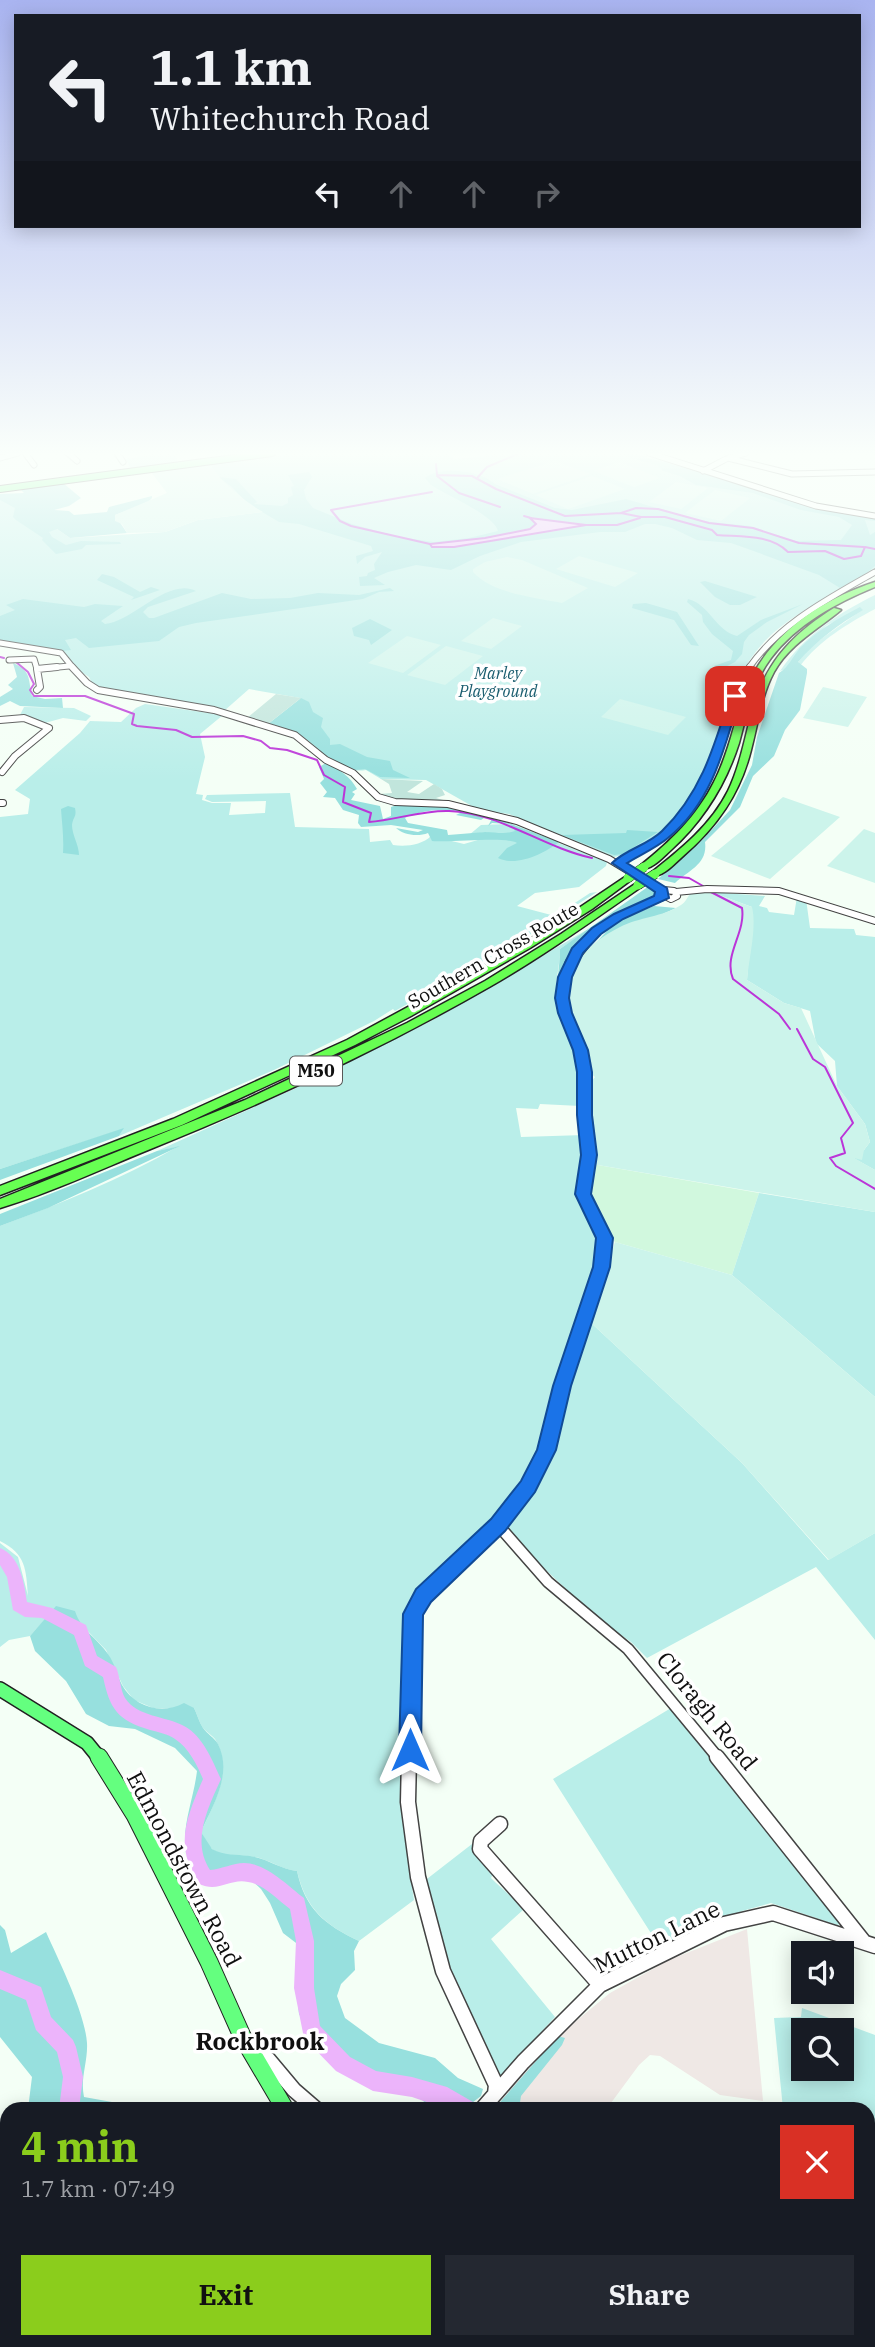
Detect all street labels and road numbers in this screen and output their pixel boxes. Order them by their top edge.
street label: Southern Cross Route [403,896,583,1014]
road number: M50 [290,1056,342,1086]
street label: Cloragh Road [651,1645,765,1776]
street label: Edmondstown Road [121,1766,249,1971]
street label: Mutton Lane [589,1893,725,1980]

